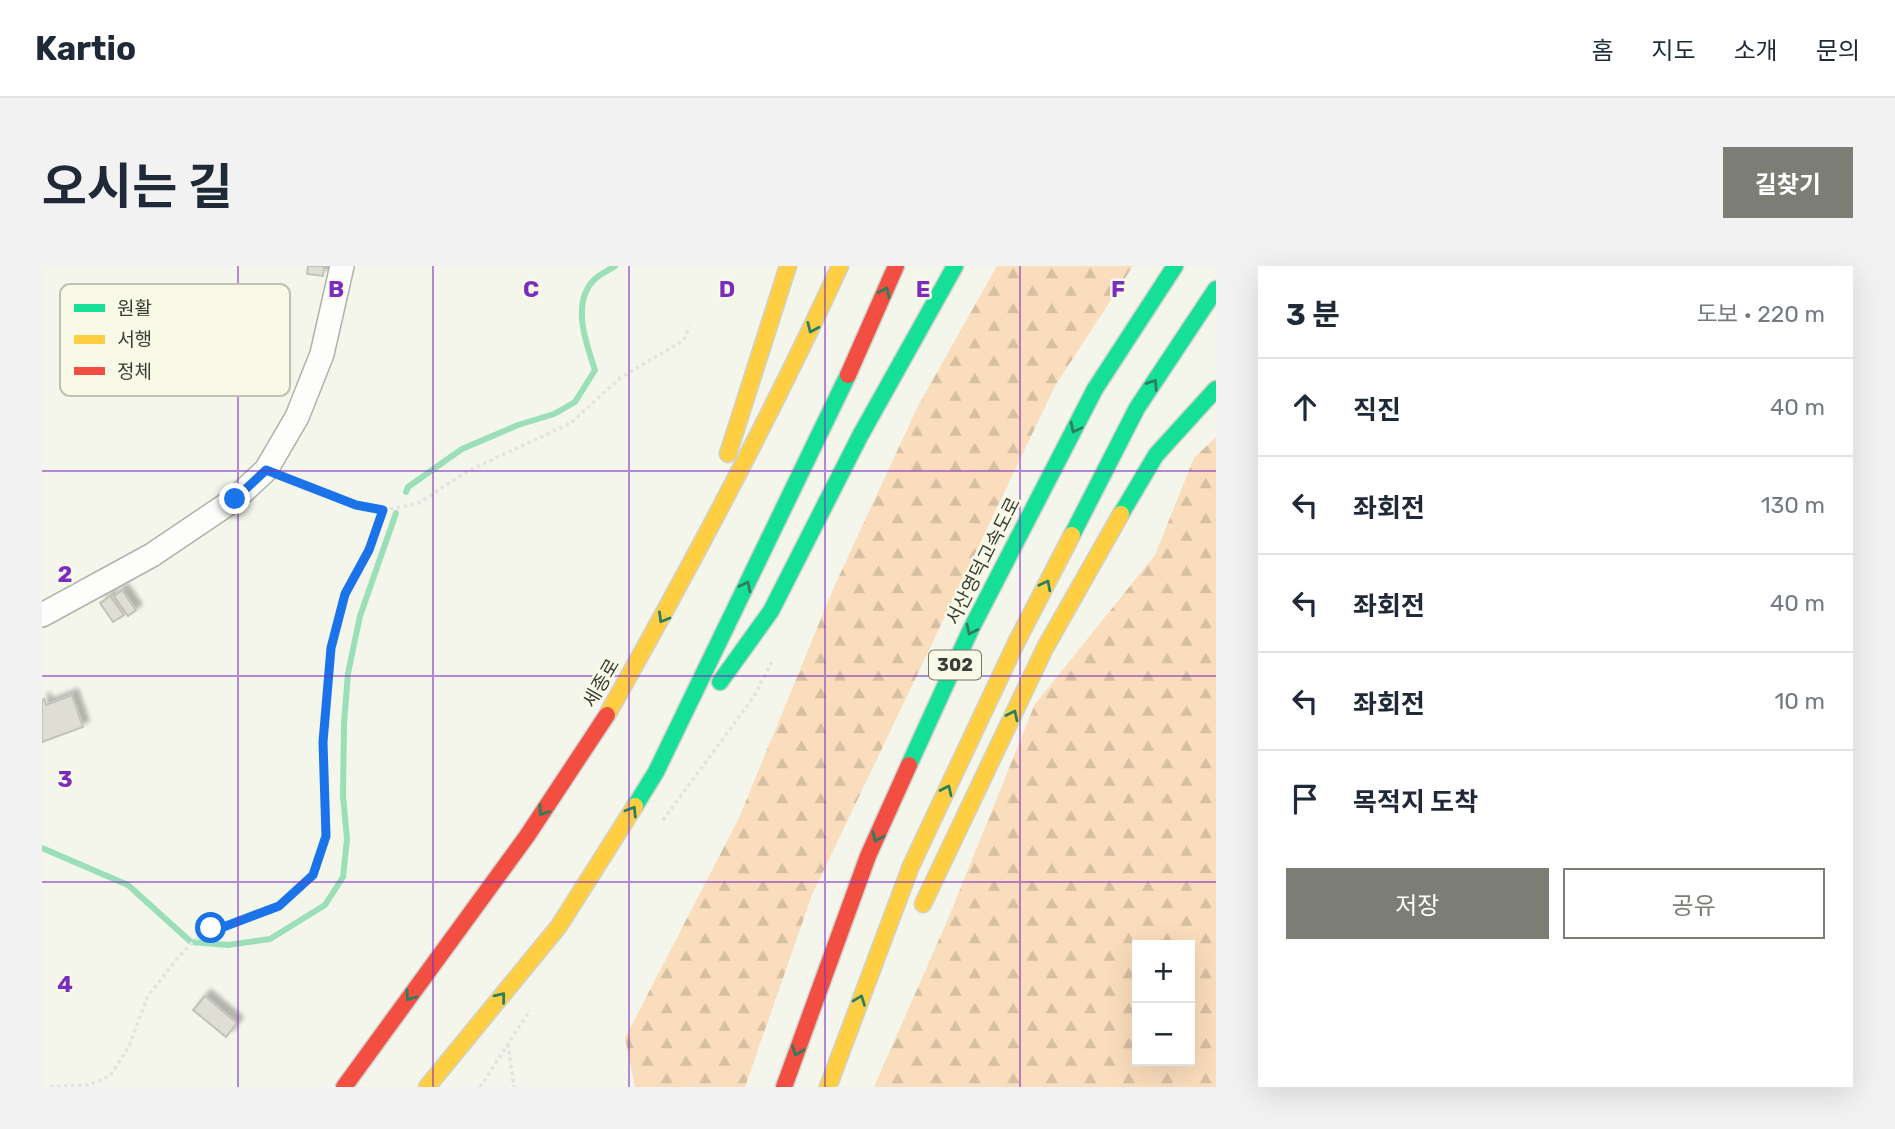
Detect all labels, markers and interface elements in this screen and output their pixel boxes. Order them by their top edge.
text: Kartio [35,29,136,68]
text: 홈 [1591,37,1613,65]
text: 지도 [1651,37,1696,65]
text: 소개 [1734,37,1778,65]
text: 문의 [1816,37,1860,65]
button: 길찾기 [1723,147,1853,218]
text: 오시는 길 [42,158,233,216]
text: B [328,275,344,303]
text: C [523,275,539,303]
text: D [719,275,735,303]
text: E [916,275,930,303]
text: F [1111,275,1125,303]
legend [60,284,290,396]
one-way arrow [876,287,890,299]
text: 원활 [117,297,152,320]
text: 3 분 [1286,297,1340,333]
text: 도보 · 220 m [1696,300,1825,328]
one-way arrow [806,321,820,334]
text: 서행 [117,328,152,351]
text: 정체 [117,360,152,383]
one-way arrow [1145,379,1158,392]
icon: ahead [1286,388,1324,426]
text: 40 m [1770,393,1825,421]
text: 직진 [1353,395,1401,426]
one-way arrow [1070,421,1084,433]
route end [219,483,250,514]
icon: left [1286,486,1324,524]
text: 130 m [1761,491,1825,519]
street label: 서산영덕고속도로 [941,493,1025,629]
text: 좌회전 [1353,493,1425,524]
text: 2 [58,560,72,588]
one-way arrow [1037,580,1051,592]
one-way arrow [737,581,751,593]
icon: left [1286,584,1324,622]
text: 40 m [1770,589,1825,617]
text: 좌회전 [1353,591,1425,622]
one-way arrow [658,610,671,623]
one-way arrow [965,623,979,635]
road number: 302 [929,650,981,680]
street label: 세종로 [578,655,624,711]
icon: left [1286,682,1324,720]
text: 10 m [1774,687,1825,715]
text: 좌회전 [1353,689,1425,720]
one-way arrow [1005,710,1019,722]
text: 3 [57,765,73,793]
icon: arrive [1286,780,1324,818]
one-way arrow [939,785,953,797]
text: 목적지 도착 [1353,787,1478,818]
one-way arrow [539,803,552,816]
one-way arrow [623,805,636,818]
one-way arrow [871,830,885,843]
button: 저장 [1286,868,1549,939]
button: 공유 [1563,868,1825,939]
route start [195,912,226,943]
map controls [1132,940,1195,1066]
button: + [1132,940,1195,1003]
text: 4 [57,970,73,998]
one-way arrow [406,988,418,1001]
one-way arrow [493,992,505,1005]
one-way arrow [852,995,866,1007]
button: − [1132,1003,1195,1066]
one-way arrow [792,1044,806,1056]

